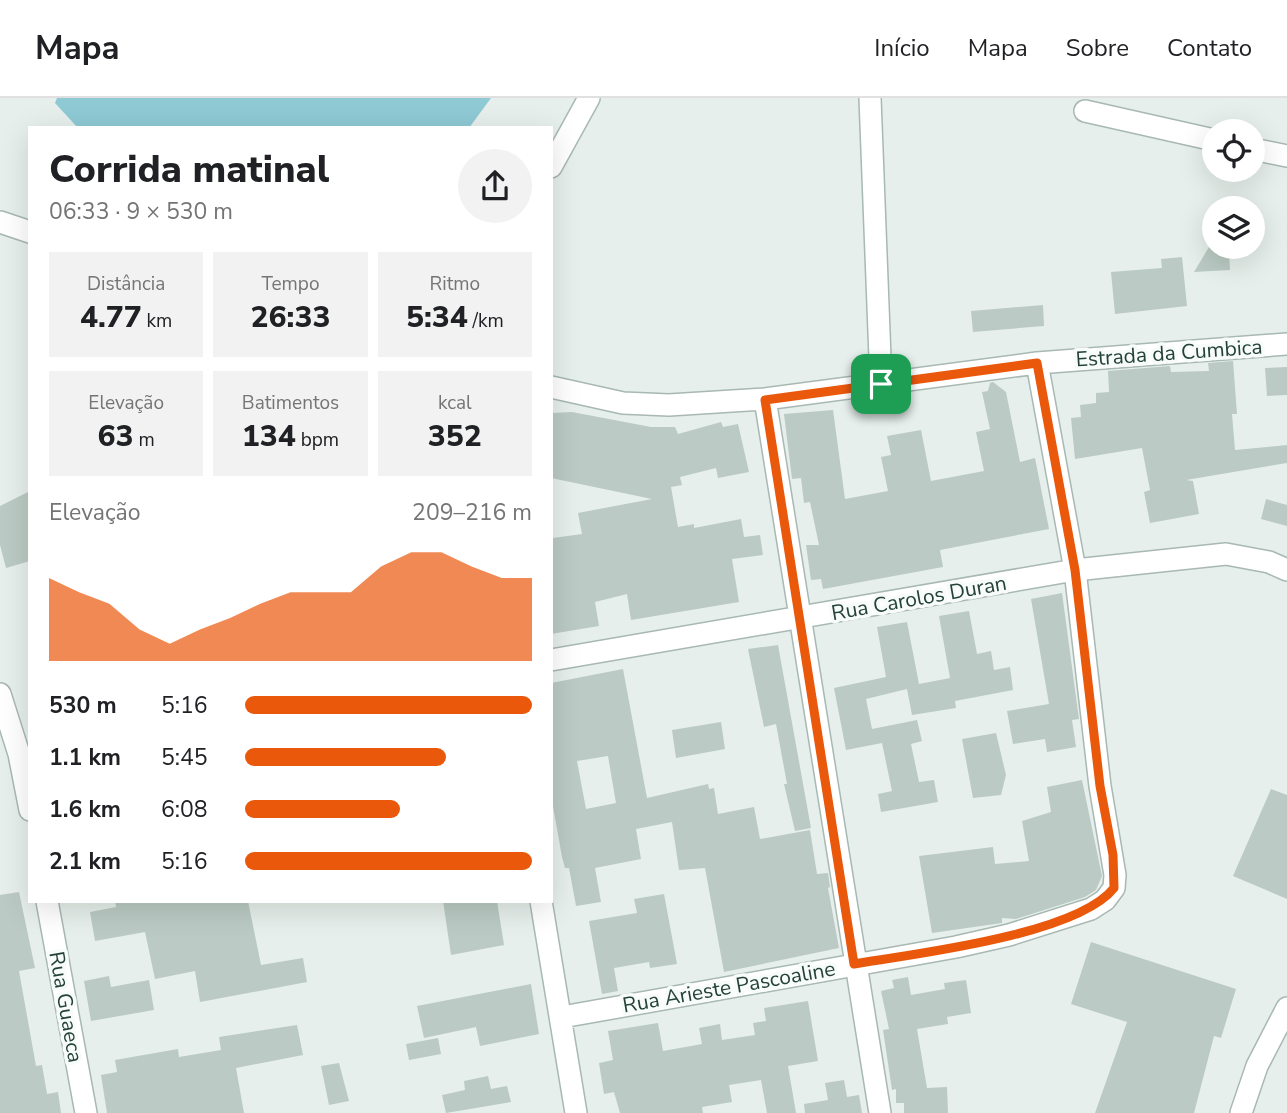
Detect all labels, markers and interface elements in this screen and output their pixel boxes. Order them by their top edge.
text: Mapa [35,26,120,71]
text: Início [874,32,930,64]
text: Mapa [968,32,1028,64]
text: Sobre [1066,32,1129,64]
text: Contato [1167,32,1252,64]
map controls [1202,119,1265,259]
button: locate [1202,119,1265,182]
text: Corrida matinal [49,144,329,195]
button: share [458,149,532,223]
text: 06:33 · 9 × 530 m [49,196,233,227]
button: layers [1202,196,1265,259]
text: Distância [87,271,165,297]
text: Tempo [261,271,319,297]
text: Ritmo [430,271,480,297]
text: 4.77 [80,297,142,338]
text: 26:33 [251,297,330,338]
text: 5:34 [406,297,468,338]
text: km [142,308,172,334]
text: /km [468,308,504,334]
street label: Estrada da Cumbica [1075,333,1263,373]
pin [851,354,911,414]
icon: arrive [862,365,900,403]
text: Elevação [88,390,164,416]
text: Batimentos [242,390,339,416]
text: kcal [438,390,472,416]
text: 63 [98,416,134,457]
text: 134 [242,416,296,457]
text: 352 [428,416,482,457]
text: m [134,427,155,453]
text: bpm [296,427,339,453]
text: Elevação [49,497,141,528]
text: 209–216 m [412,497,532,528]
street label: Rua Carolos Duran [829,569,1009,627]
text: 530 m [49,690,117,721]
text: 5:16 [161,690,208,721]
text: 1.1 km [49,742,121,773]
text: 5:45 [161,742,208,773]
text: 1.6 km [49,794,121,825]
text: 6:08 [161,794,208,825]
text: 2.1 km [49,846,121,877]
text: 5:16 [161,846,208,877]
street label: Rua Guaeca [42,949,90,1065]
street label: Rua Arieste Pascoaline [620,954,838,1020]

